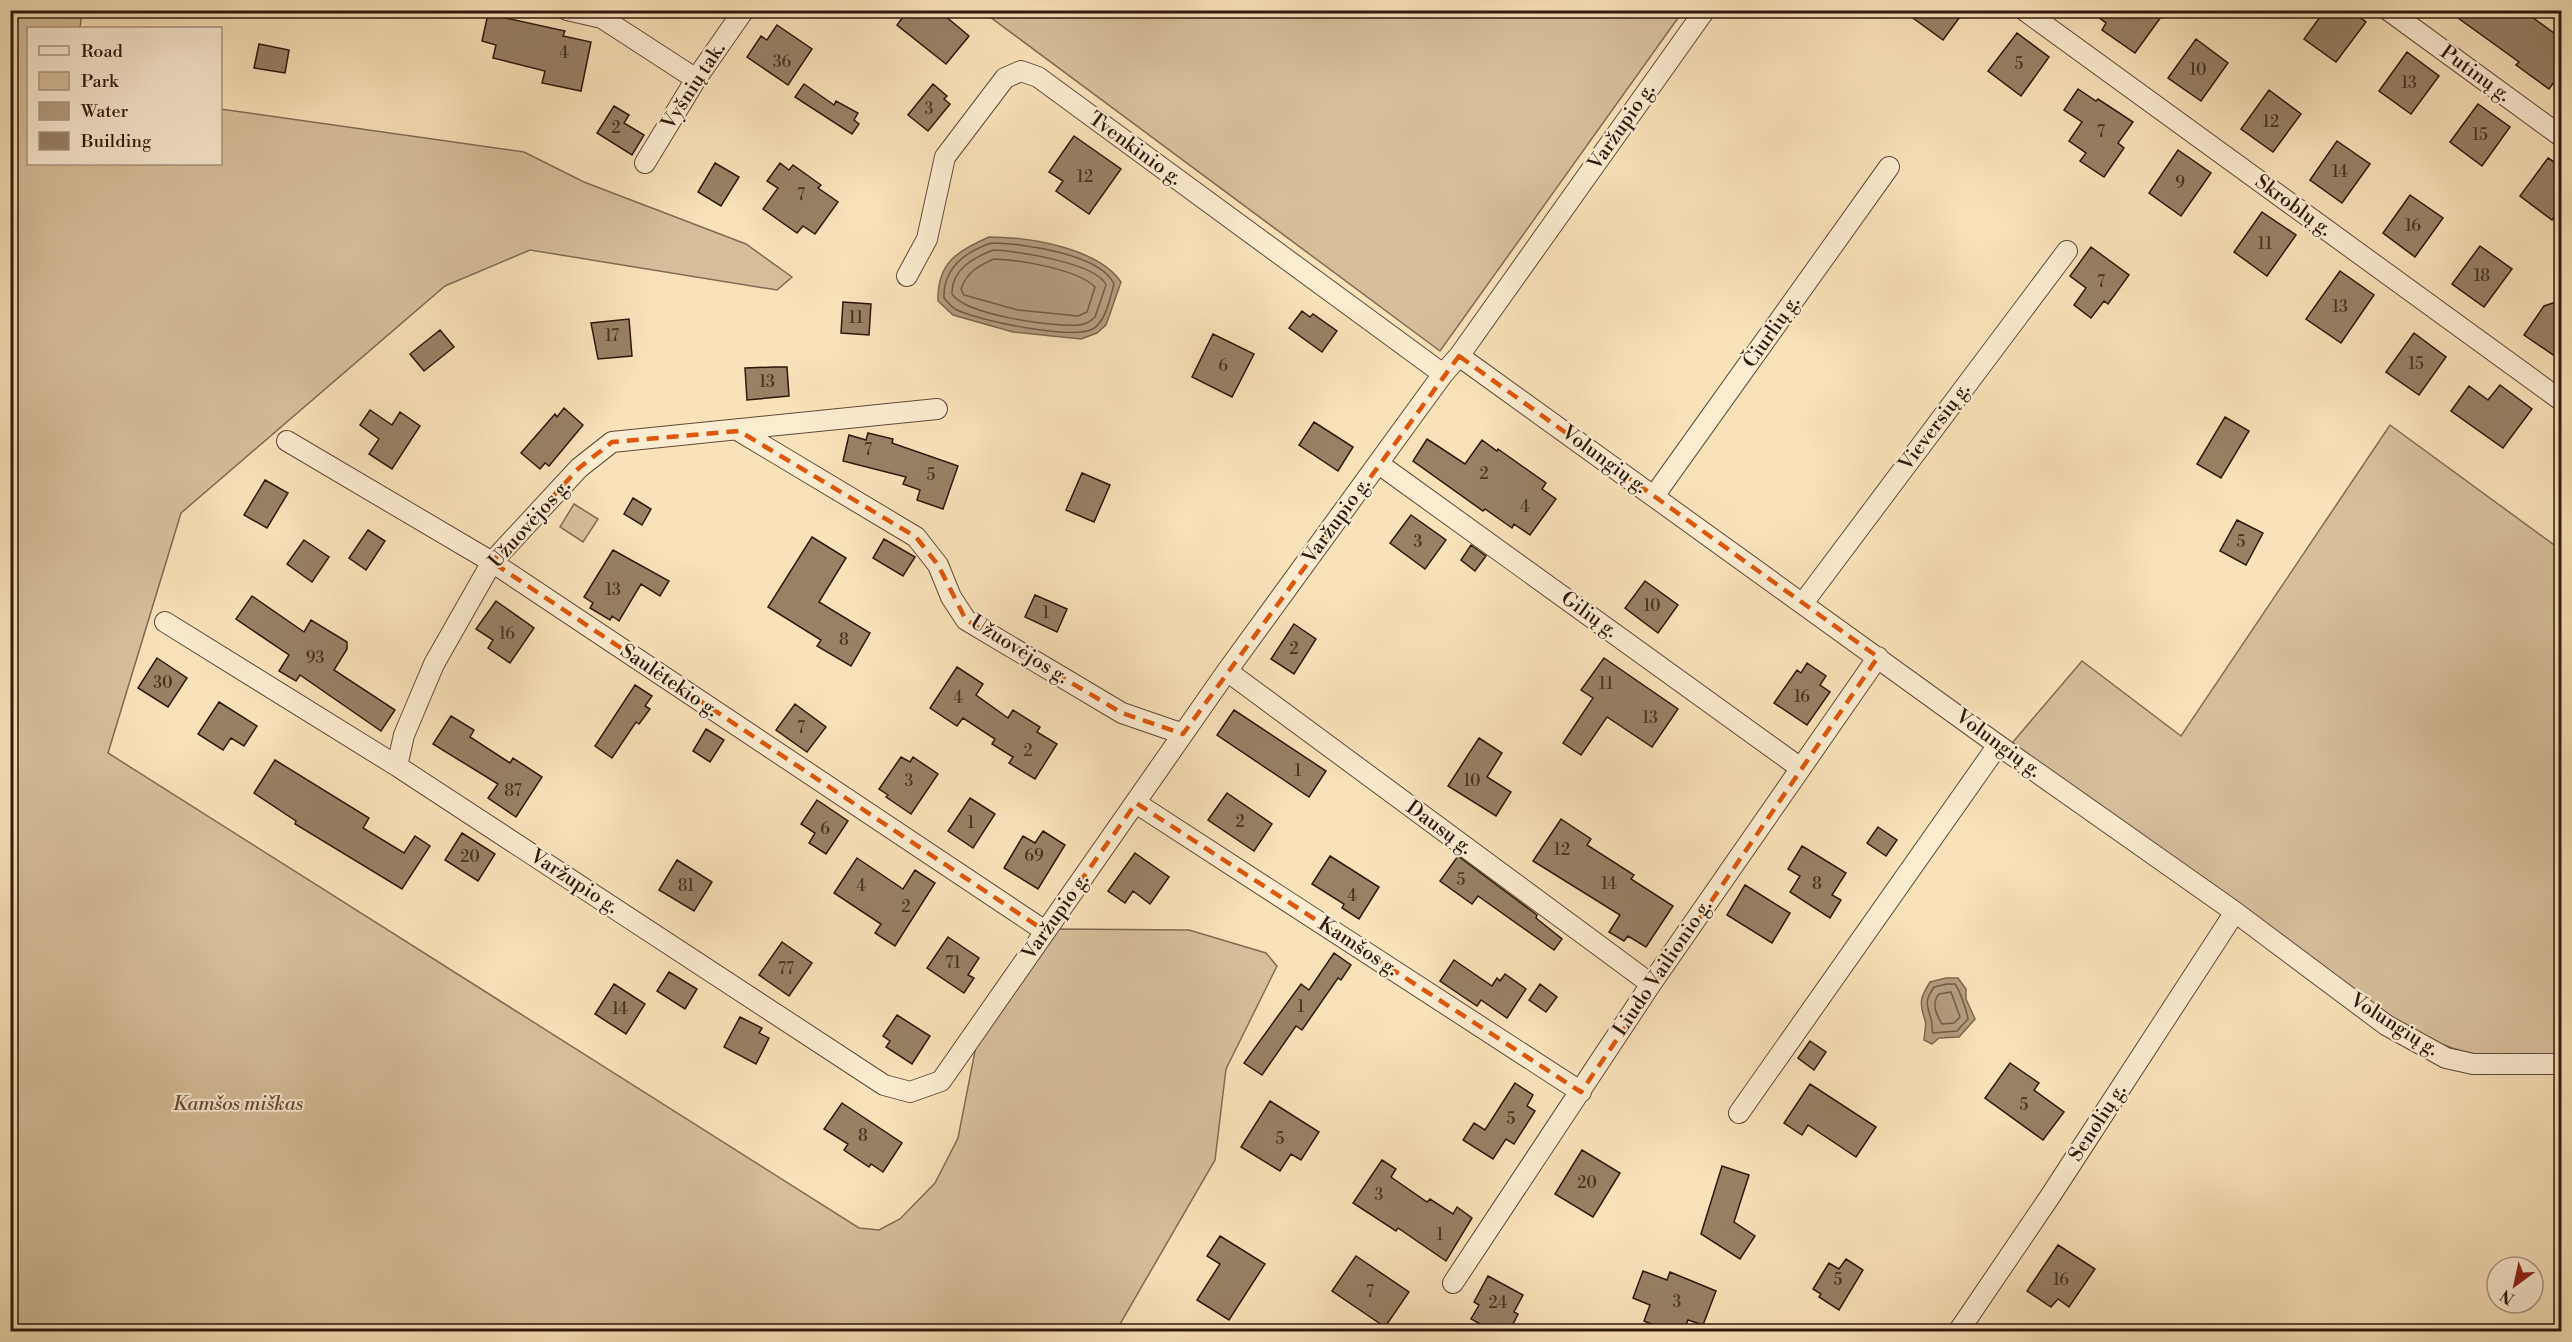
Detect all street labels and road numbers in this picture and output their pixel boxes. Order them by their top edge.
street label: Vyšnių tak. [656,38,732,135]
street label: Putinų g. [2435,40,2515,108]
street label: Varžupio g. [1582,79,1661,176]
street label: Tvenkinio g. [1083,107,1187,191]
street label: Skroblų g. [2250,170,2336,242]
street label: Čiurlių g. [1737,290,1806,373]
street label: Vieversių g. [1893,378,1976,477]
street label: Volungių g. [1555,420,1652,500]
street label: Varžupio g. [1297,473,1377,570]
street label: Užuovėjos g. [484,474,576,574]
street label: Gilių g. [1556,586,1622,644]
street label: Užuovėjos g. [965,610,1073,690]
street label: Saulėtekio g. [615,639,723,723]
street label: Volungių g. [1949,704,2046,784]
street label: Dausų g. [1401,796,1477,860]
street label: Varžupio g. [524,844,623,920]
street label: Varžupio g. [1016,869,1095,966]
street label: Liudo Vailionio g. [1608,895,1718,1041]
street label: Kamšos g. [1313,912,1403,982]
street label: Volungių g. [2344,987,2443,1062]
street label: Senolių g. [2064,1080,2132,1166]

